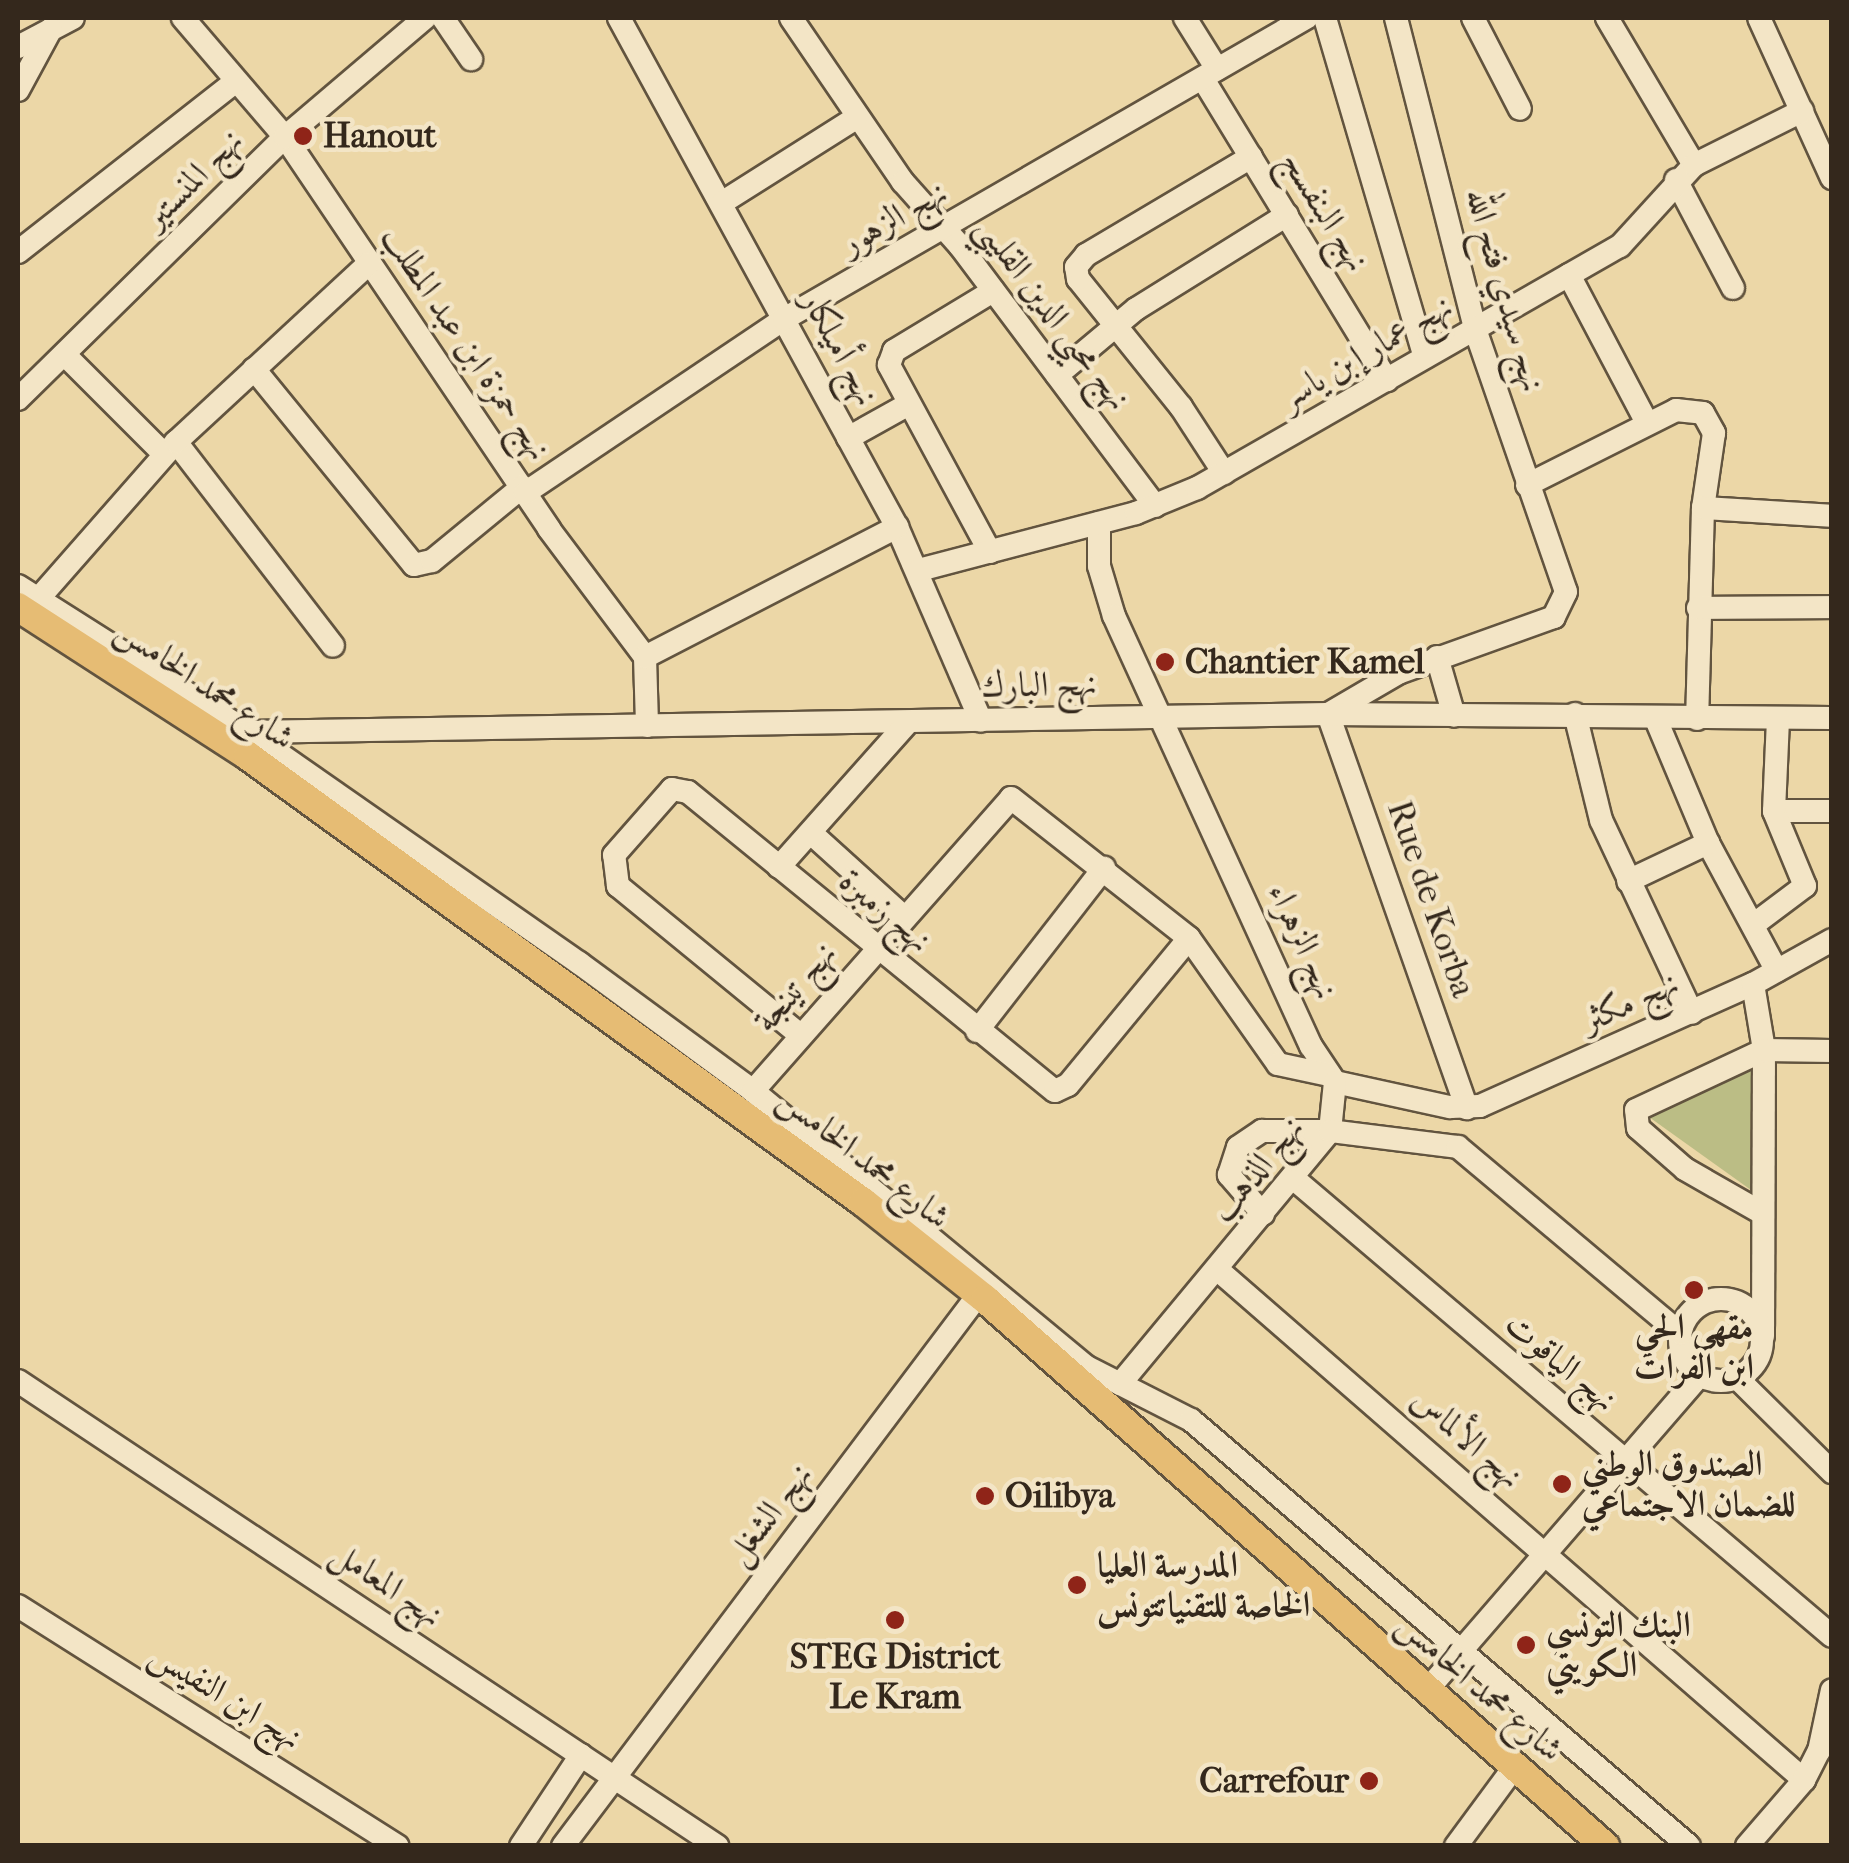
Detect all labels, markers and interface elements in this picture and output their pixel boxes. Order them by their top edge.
place label: Hanout [323,115,437,157]
street label: نهج المنستير [134,120,252,238]
marker: Hanout [292,125,314,147]
street label: نهج البنفسج [1271,143,1379,279]
street label: نهج الزهور [833,172,955,264]
street label: نهج سيدي فتح الله [1456,183,1554,397]
street label: نهج محيي الدين القليبي [966,208,1140,418]
street label: نهج حمزة ابن عبد المطلب [372,218,560,468]
street label: نهج أميلكار [792,283,888,413]
street label: نهج عمار إبن ياسر [1272,286,1460,418]
street label: شارع محمد الخامس [108,609,302,759]
place label: Chantier Kamel [1185,641,1425,683]
marker: Chantier Kamel [1154,651,1176,673]
street label: نهج البارك [981,663,1097,707]
street label: Rue de Korba [1378,795,1484,1003]
street label: نهج زمبرة [830,860,940,962]
street label: نهج الزهراء [1259,876,1347,1006]
street label: نهج تينجة [744,933,846,1041]
street label: نهج مكثر [1575,962,1685,1042]
street label: شارع محمد الخامس [770,1078,958,1238]
street label: نهج الذهب [1201,1108,1313,1230]
marker: مقهى الحي ابن الفرات [1683,1279,1705,1301]
street label: نهج الياقوت [1496,1303,1626,1421]
place label: مقهى الحي ابن الفرات [1634,1306,1754,1388]
street label: نهج الألماس [1403,1378,1531,1498]
place label: الصندوق الوطني للضمان الاجتماعي [1582,1443,1795,1525]
street label: نهج الشغل [716,1455,822,1573]
marker: الصندوق الوطني للضمان الاجتماعي [1551,1473,1573,1495]
place label: Oilibya [1005,1475,1115,1517]
marker: Oilibya [974,1485,996,1507]
street label: نهج المعامل [323,1532,451,1636]
place label: المدرسة العليا الخاصة للتقنياتتونس [1097,1544,1310,1626]
marker: المدرسة العليا الخاصة للتقنياتتونس [1066,1574,1088,1596]
street label: شارع محمد الخامس [1388,1603,1572,1771]
place label: البنك التونسي الكويتي [1546,1604,1691,1686]
marker: STEG District Le Kram [884,1609,906,1631]
street label: نهج ابن النفيس [142,1633,310,1759]
marker: البنك التونسي الكويتي [1515,1634,1537,1656]
place label: STEG District Le Kram [790,1636,1000,1718]
place label: Carrefour [1199,1760,1349,1802]
marker: Carrefour [1358,1770,1380,1792]

